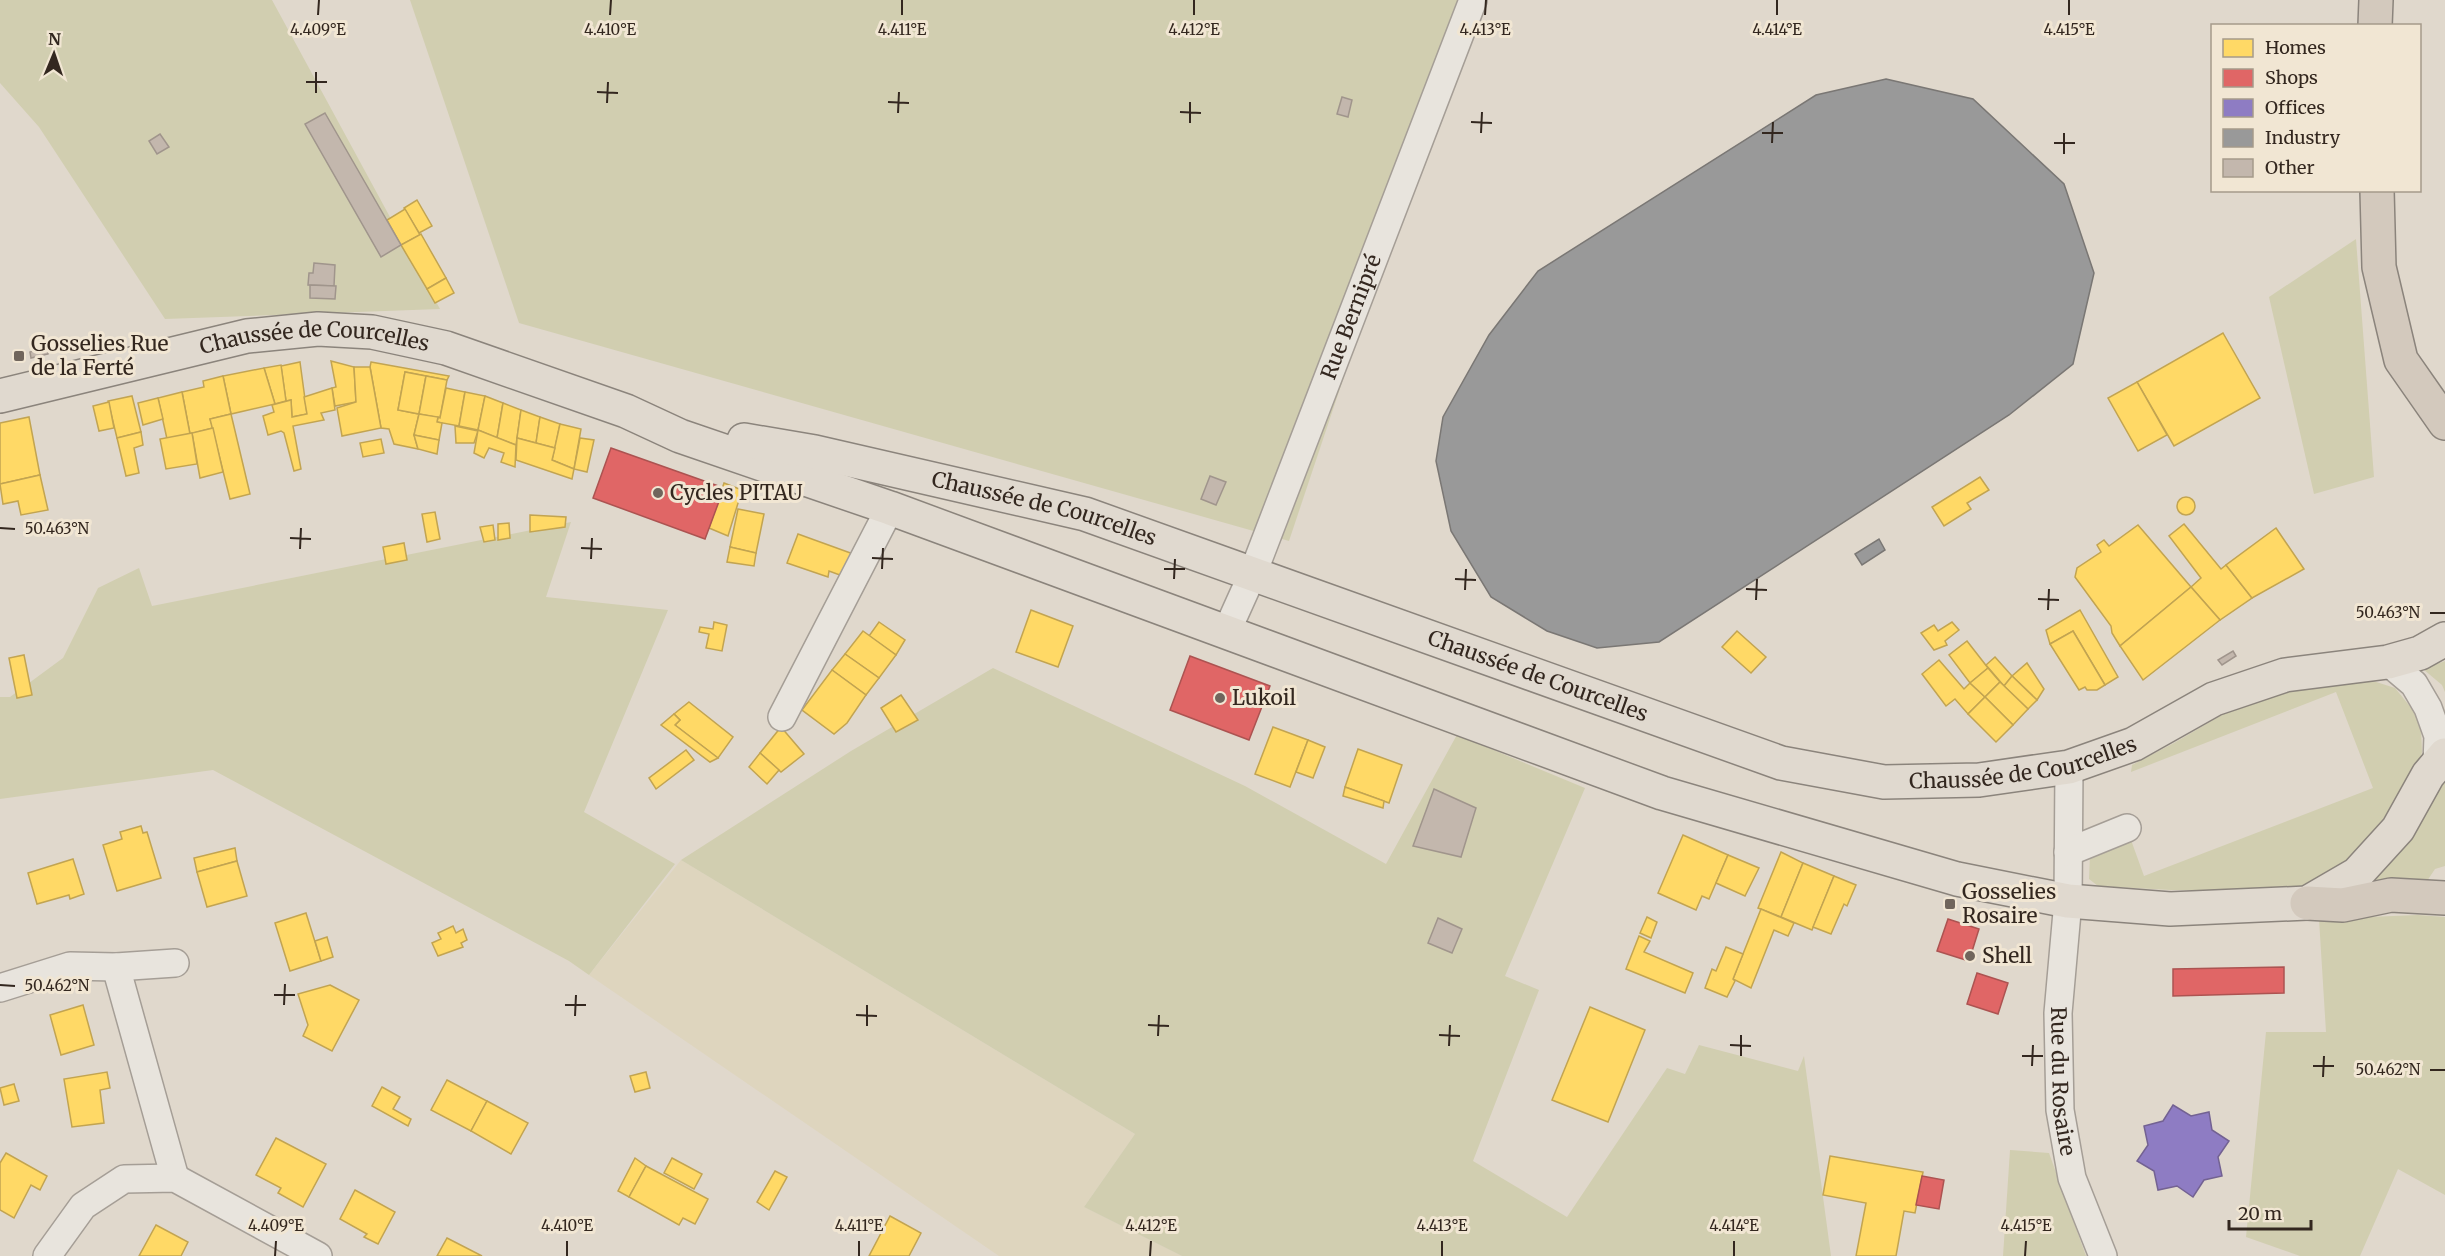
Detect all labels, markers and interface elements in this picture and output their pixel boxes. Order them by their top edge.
text: 4.409°E [290,20,346,39]
text: 4.410°E [584,20,636,39]
text: 4.411°E [878,20,927,39]
text: 4.412°E [1168,20,1220,39]
text: 4.413°E [1460,20,1511,39]
text: 4.414°E [1752,20,1802,39]
text: 4.415°E [2044,20,2095,39]
north arrow [24,24,84,84]
legend [2211,24,2421,192]
text: N [48,29,62,49]
text: Homes [2265,36,2326,59]
text: Shops [2265,66,2318,89]
text: Offices [2265,96,2325,119]
text: Industry [2265,126,2341,149]
text: Other [2265,156,2315,179]
street label: Rue Bernipré [1315,251,1387,383]
street label: Chaussée de Courcelles [197,315,432,360]
place label: Gosselies Rue de la Ferté [31,330,169,381]
marker: Gosselies Rue de la Ferté [12,349,26,363]
street label: Chaussée de Courcelles [929,465,1160,551]
place label: Cycles PITAU [670,479,803,506]
marker: Cycles PITAU [651,486,665,500]
text: 50.463°N [25,519,90,538]
text: 50.463°N [2356,603,2421,622]
street label: Chaussée de Courcelles [1424,624,1652,727]
place label: Lukoil [1232,684,1296,711]
marker: Lukoil [1213,691,1227,705]
street label: Chaussée de Courcelles [1909,730,2140,794]
place label: Gosselies Rosaire [1962,878,2056,929]
marker: Gosselies Rosaire [1943,897,1957,911]
place label: Shell [1982,942,2033,969]
marker: Shell [1963,949,1977,963]
text: 50.462°N [25,976,90,995]
street label: Rue du Rosaire [2045,1006,2082,1158]
text: 50.462°N [2356,1060,2421,1079]
scale bar [2229,1193,2312,1231]
text: 20 m [2238,1202,2282,1225]
text: 4.409°E [248,1216,304,1235]
text: 4.410°E [541,1216,593,1235]
text: 4.411°E [835,1216,884,1235]
text: 4.412°E [1125,1216,1177,1235]
text: 4.413°E [1417,1216,1468,1235]
text: 4.414°E [1709,1216,1759,1235]
text: 4.415°E [2001,1216,2052,1235]

